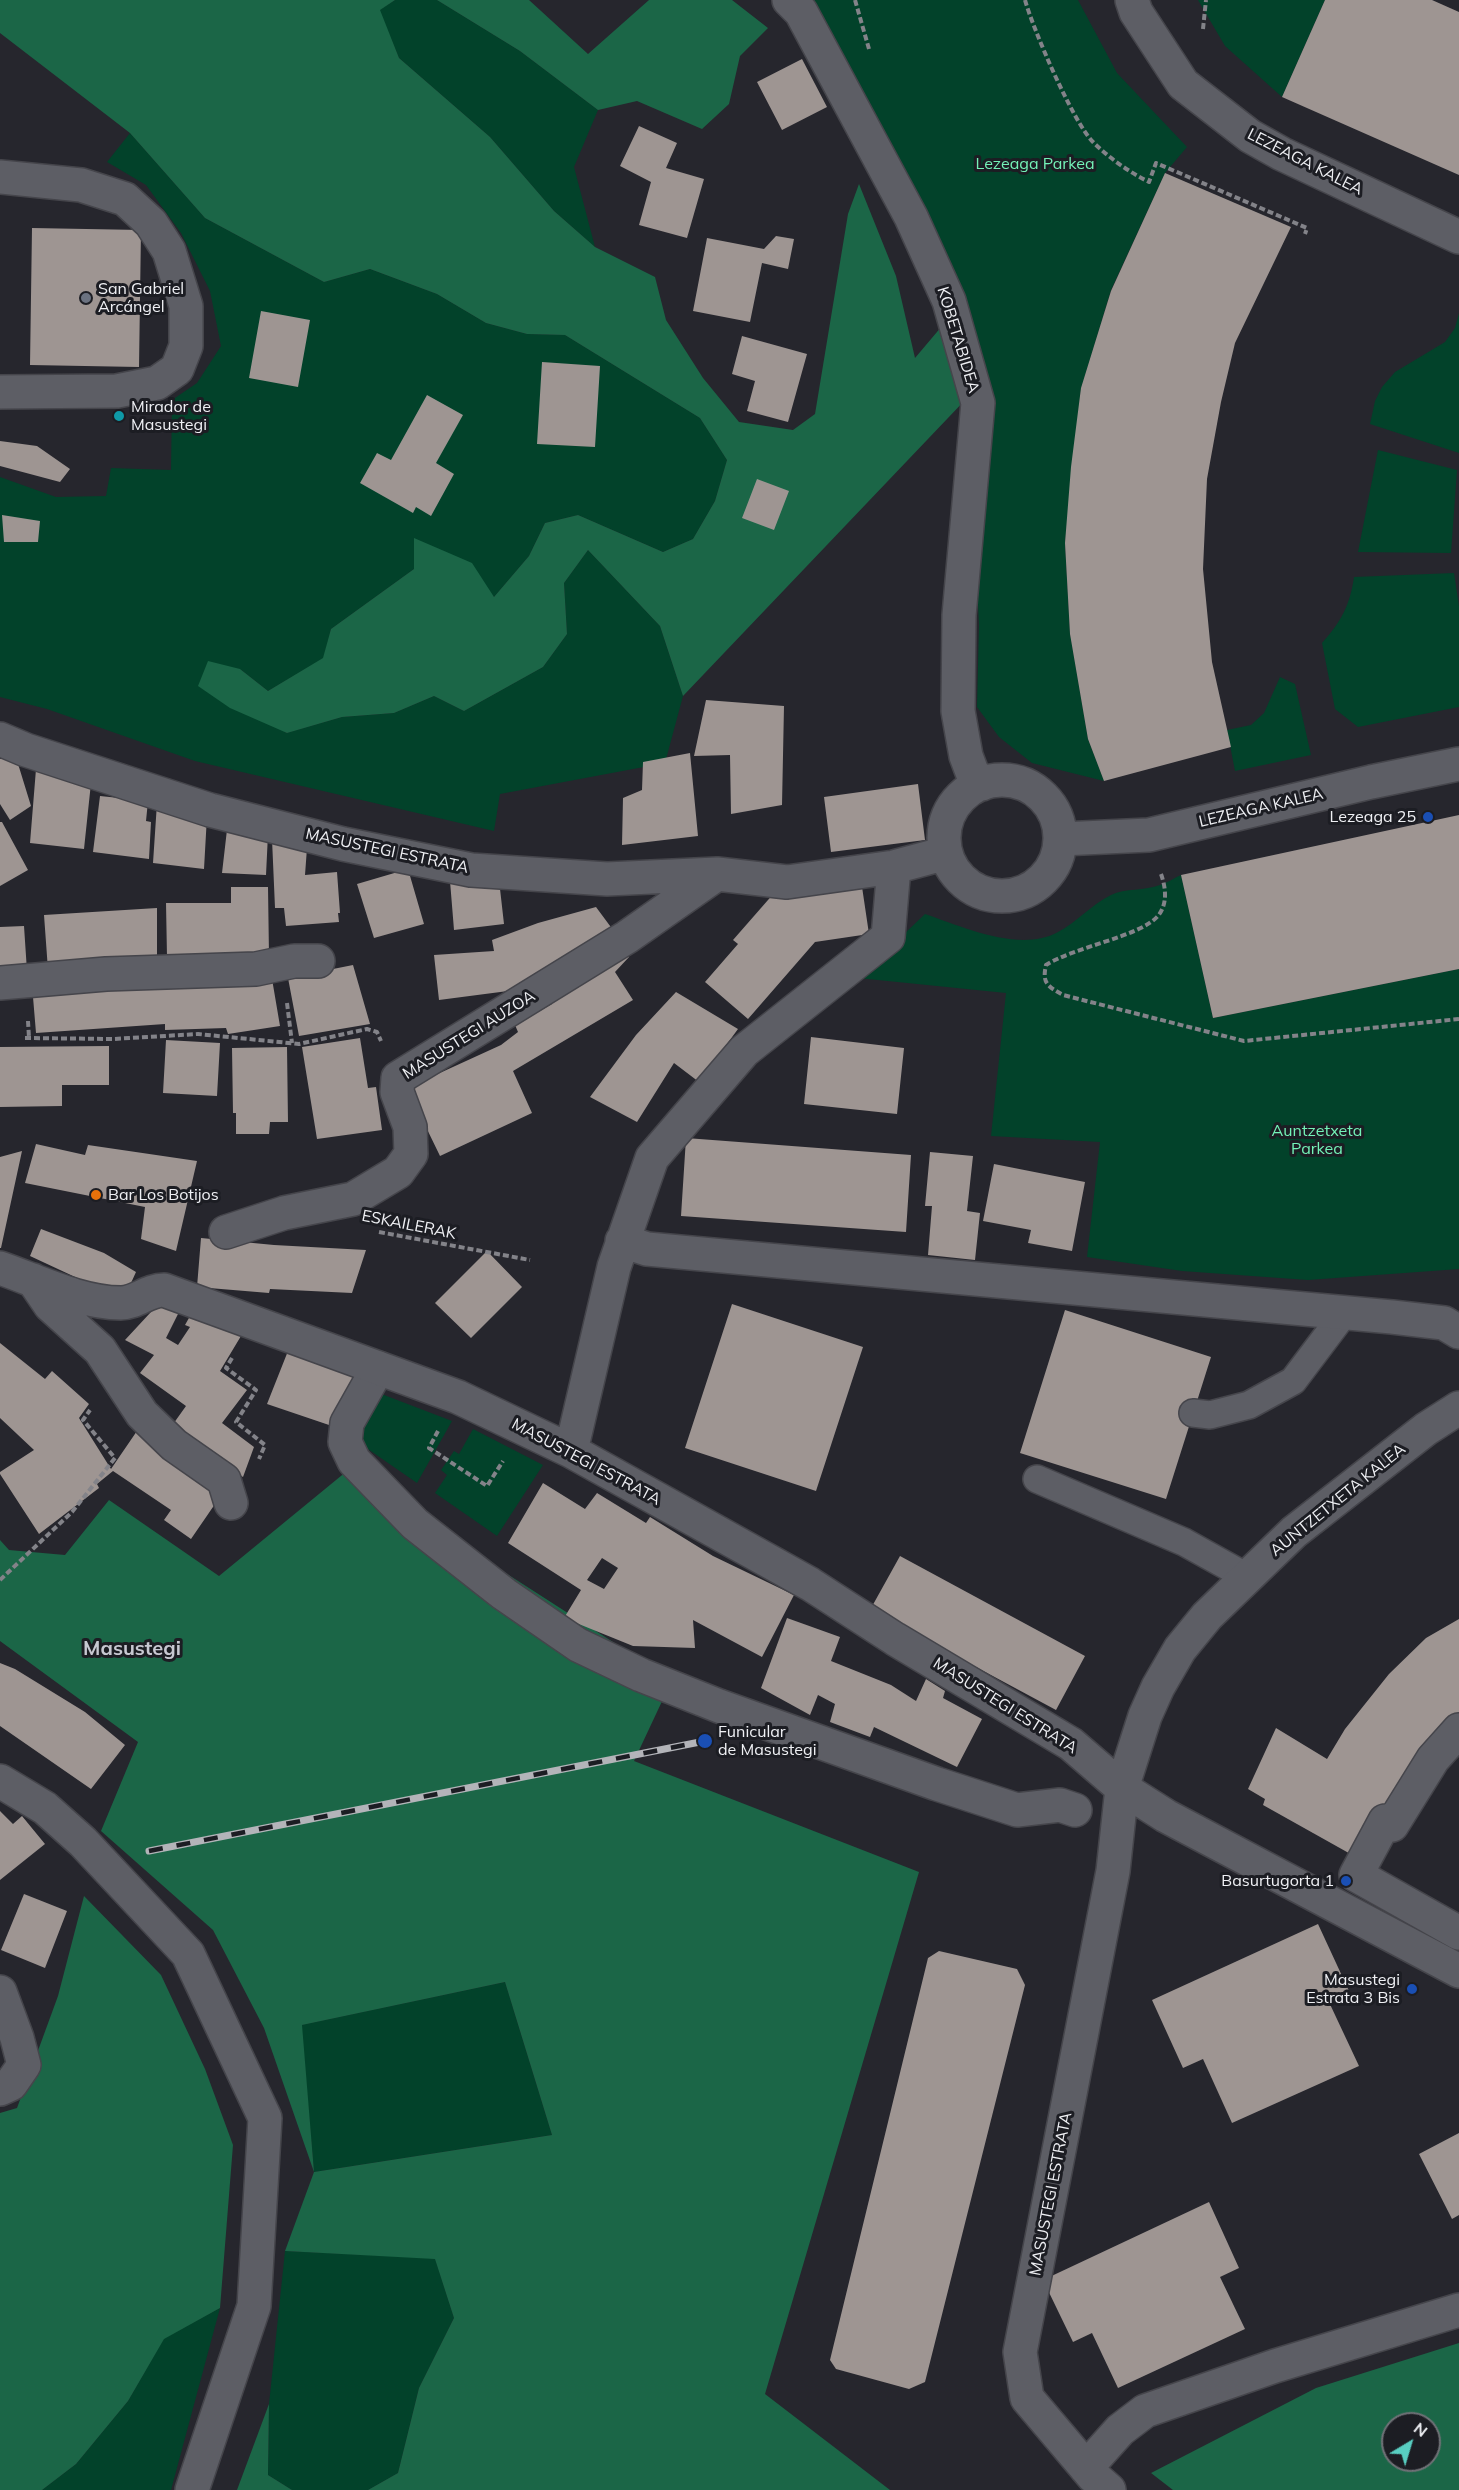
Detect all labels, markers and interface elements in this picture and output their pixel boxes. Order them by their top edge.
street label: LEZEAGA KALEA [1244,125,1366,199]
park label: Lezeaga Parkea [976,154,1094,174]
place label: San Gabriel Arcángel [98,279,184,317]
street label: KOBETABIDEA [933,284,983,396]
marker: San Gabriel Arcángel [79,291,93,305]
place label: Mirador de Masustegi [131,397,211,435]
marker: Mirador de Masustegi [112,409,126,423]
street label: LEZEAGA KALEA [1197,784,1325,832]
place label: Lezeaga 25 [1330,807,1416,827]
marker: Lezeaga 25 [1421,810,1435,824]
street label: MASUSTEGI ESTRATA [304,824,470,878]
street label: MASUSTEGI AUZOA [399,986,539,1084]
park label: Auntzetxeta Parkea [1272,1121,1362,1159]
place label: Bar Los Botijos [108,1185,219,1205]
marker: Bar Los Botijos [89,1188,103,1202]
street label: ESKAILERAK [360,1206,458,1244]
street label: MASUSTEGI ESTRATA [508,1415,664,1509]
street label: AUNTZETXETA KALEA [1267,1440,1409,1560]
district label: Masustegi [83,1637,181,1661]
street label: MASUSTEGI ESTRATA [929,1654,1081,1758]
place label: Funicular de Masustegi [718,1722,817,1760]
marker: Funicular de Masustegi [696,1732,714,1750]
place label: Basurtugorta 1 [1221,1871,1334,1891]
marker: Basurtugorta 1 [1339,1874,1353,1888]
place label: Masustegi Estrata 3 Bis [1306,1970,1400,2008]
marker: Masustegi Estrata 3 Bis [1405,1982,1419,1996]
street label: MASUSTEGI ESTRATA [1026,2111,1076,2277]
north arrow [1381,2412,1441,2472]
text: N [1410,2418,1432,2441]

